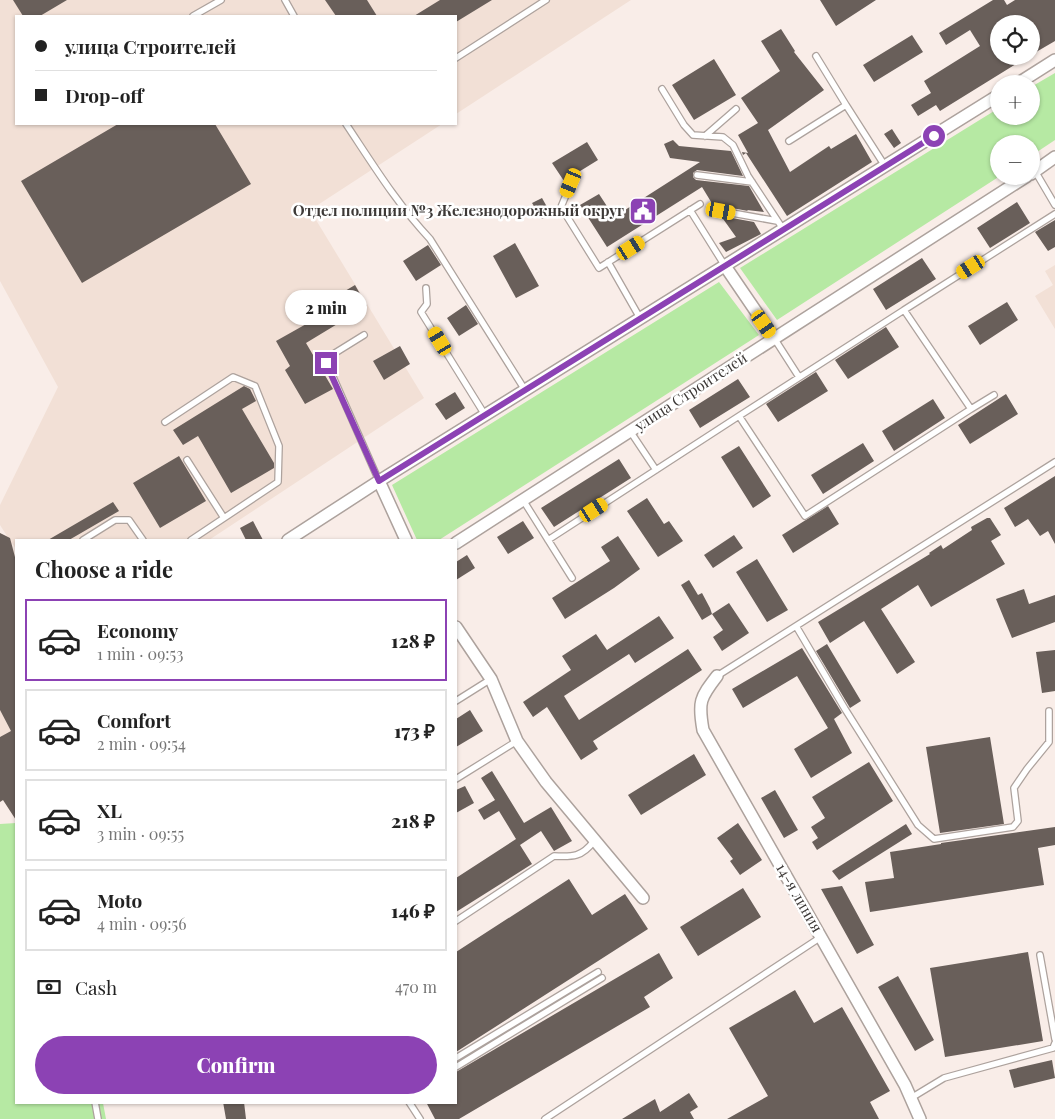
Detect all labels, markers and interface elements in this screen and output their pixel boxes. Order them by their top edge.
map controls [990,15,1040,185]
button: locate [990,15,1040,65]
text: улица Строителей [65,33,236,59]
button: + [990,75,1040,125]
text: Drop-off [65,82,143,108]
route start [923,125,945,147]
button: − [990,135,1040,185]
car [558,166,583,200]
public building icon: Отдел полиции №3 Железнодорожный округ [628,196,658,226]
place label: Отдел полиции №3 Железнодорожный округ [293,200,624,220]
car [704,201,737,221]
car [614,234,647,262]
car [954,253,987,281]
callout: 2 min [285,290,367,326]
text: 2 min [305,297,347,318]
car [749,307,778,341]
car [425,324,454,358]
street label: улица Строителей [630,347,750,436]
route end [315,352,337,374]
car [577,496,610,524]
text: Choose a ride [35,554,173,584]
text: Economy [97,617,178,643]
icon: car [37,618,82,663]
text: 128 ₽ [391,627,435,653]
text: 1 min · 09:53 [97,643,183,664]
text: Comfort [97,707,171,733]
icon: car [37,708,82,753]
text: 173 ₽ [394,717,435,743]
text: 2 min · 09:54 [97,733,186,754]
text: XL [97,797,122,823]
icon: car [37,798,82,843]
text: 218 ₽ [391,807,435,833]
text: 3 min · 09:55 [97,823,184,844]
street label: 14-я линия [772,859,828,936]
text: Moto [97,887,142,913]
icon: car [37,888,82,933]
text: 146 ₽ [391,897,435,923]
text: 4 min · 09:56 [97,913,186,934]
icon: cash [35,973,63,1001]
text: Cash [75,974,117,1000]
text: 470 m [395,976,437,997]
button: Confirm [35,1036,437,1094]

